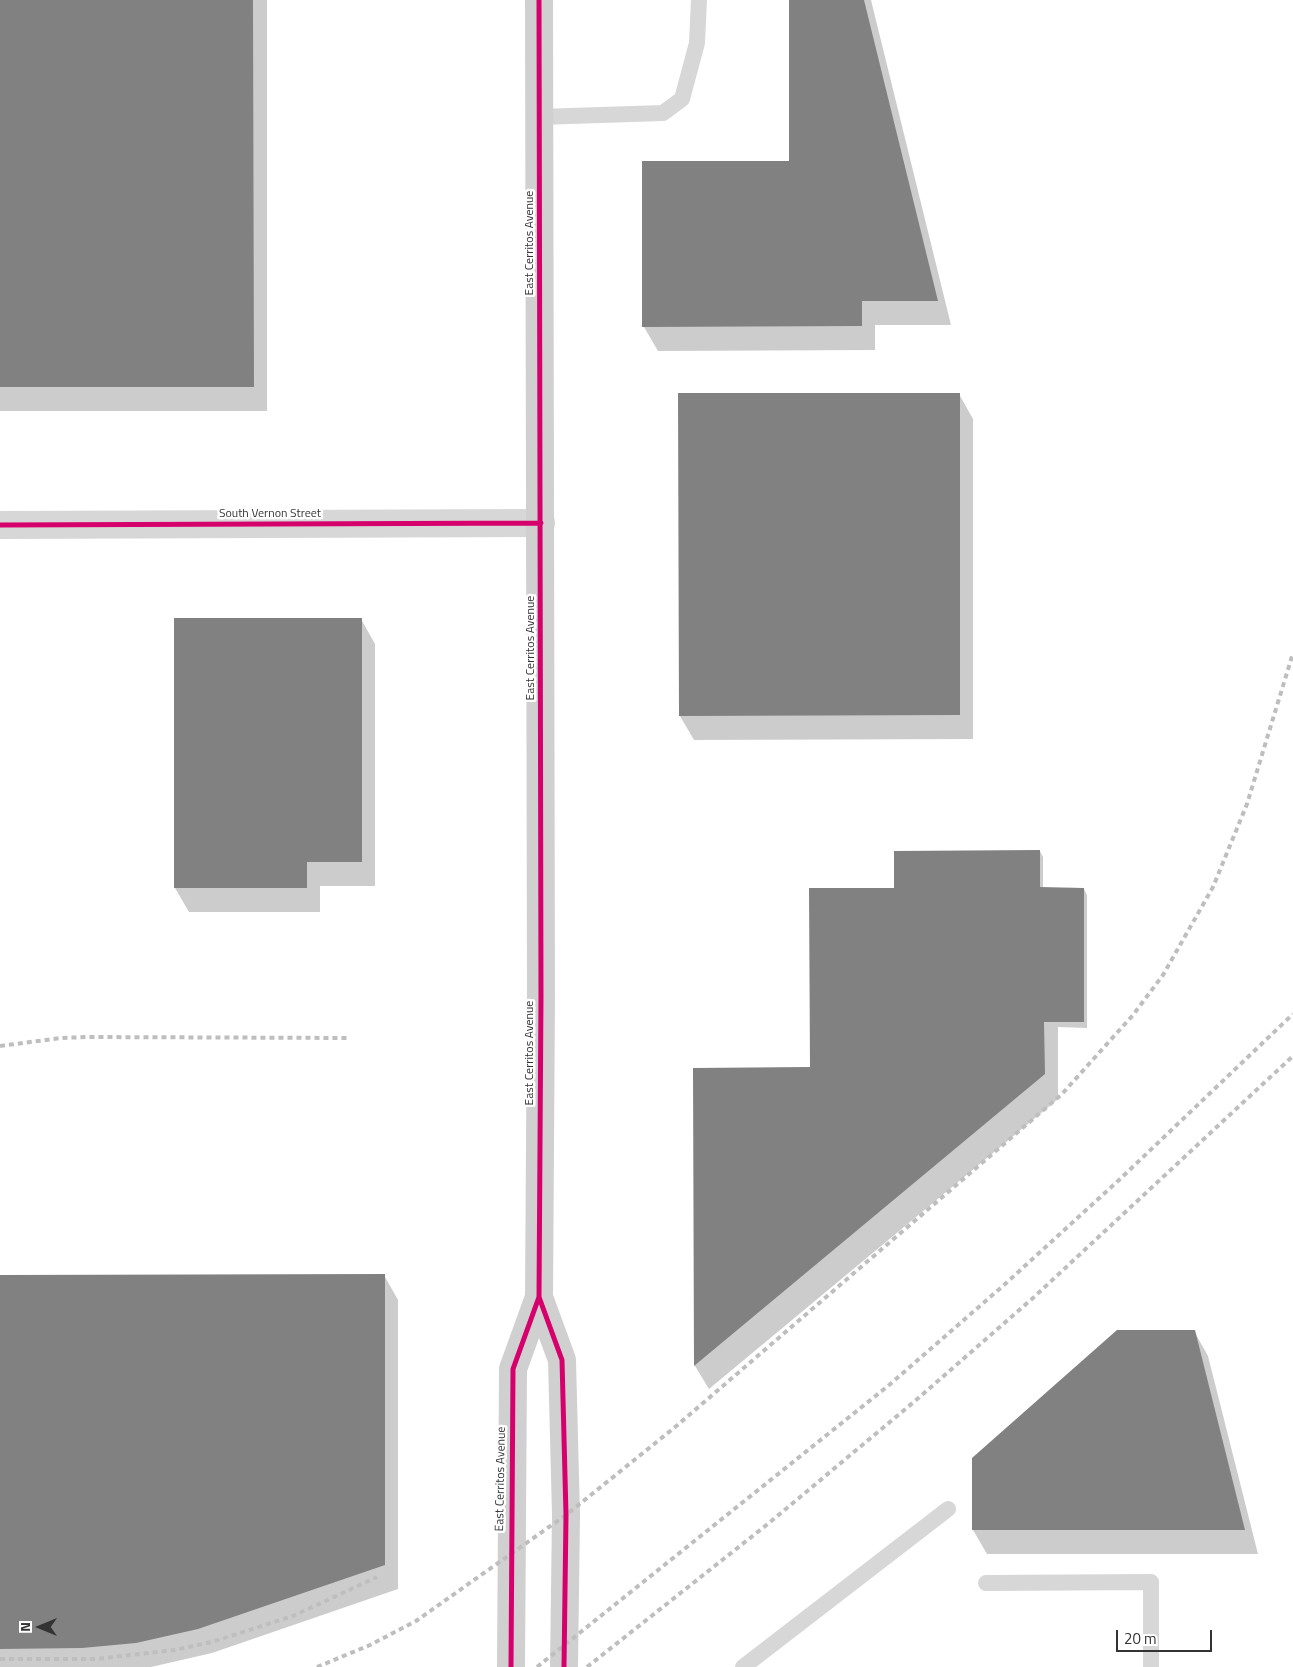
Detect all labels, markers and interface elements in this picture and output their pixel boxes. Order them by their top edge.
street label: East Cerritos Avenue [523,191,537,295]
street label: South Vernon Street [219,507,321,521]
street label: East Cerritos Avenue [524,596,538,700]
street label: East Cerritos Avenue [523,1001,537,1105]
street label: East Cerritos Avenue [493,1426,509,1532]
north arrow [15,1602,65,1652]
scale bar [1118,1620,1214,1652]
text: N [14,1622,35,1632]
text: 20 m [1124,1627,1157,1650]

